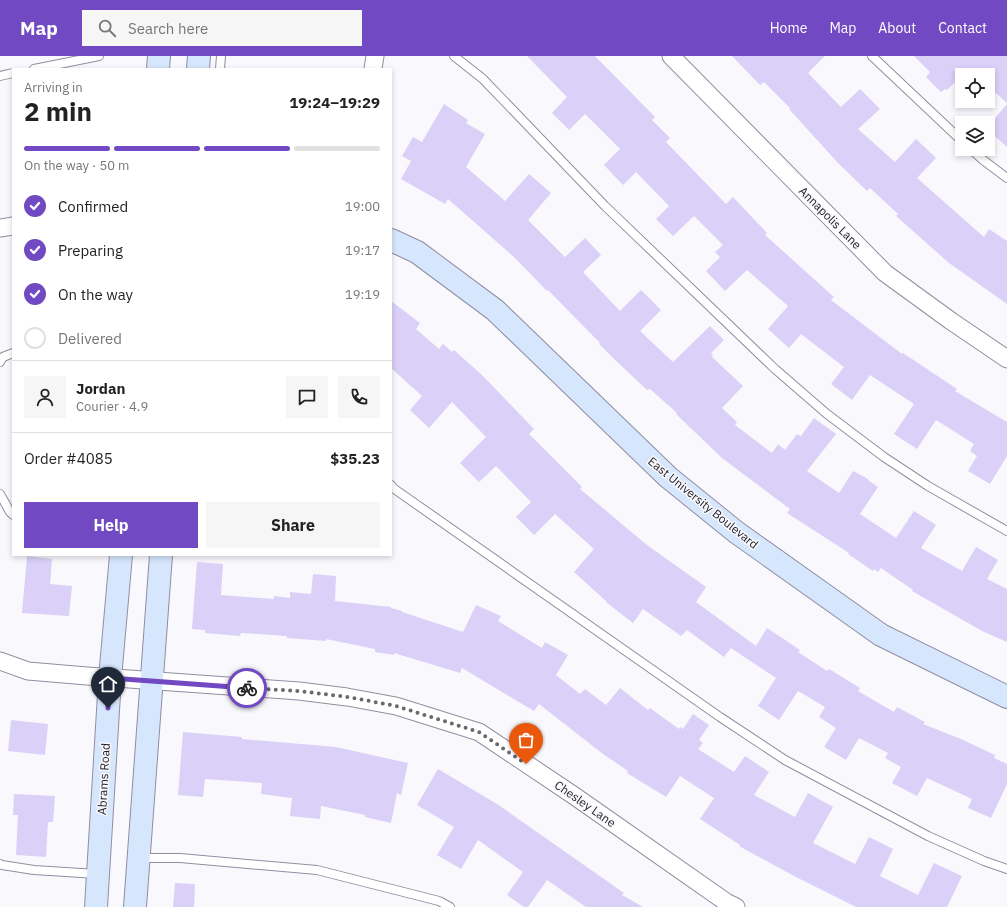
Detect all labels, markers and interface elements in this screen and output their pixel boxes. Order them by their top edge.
search box [82,10,362,46]
text: Map [20,16,58,40]
icon: search [96,17,118,39]
text: Search here [128,19,208,38]
text: Home [770,19,807,37]
text: Map [829,19,856,37]
text: About [878,19,916,37]
text: Contact [938,19,987,37]
map controls [955,68,995,156]
button: locate [955,68,995,108]
text: Arriving in [24,79,83,96]
text: 19:24–19:29 [289,93,380,112]
text: 2 min [24,94,92,128]
button: layers [955,116,995,156]
text: On the way · 50 m [24,157,129,174]
street label: Annapolis Lane [796,183,865,252]
icon: check [24,195,46,217]
text: Confirmed [58,197,128,216]
text: 19:00 [345,198,380,215]
icon: check [24,239,46,261]
text: Preparing [58,241,123,260]
text: 19:17 [345,242,380,259]
icon: check [24,283,46,305]
text: On the way [58,285,133,304]
text: 19:19 [345,286,380,303]
text: Delivered [58,329,122,348]
button: person [24,376,66,418]
button: chat [286,376,328,418]
button: phone [338,376,380,418]
text: Jordan [76,379,125,398]
text: Courier · 4.9 [76,398,148,415]
text: Order #4085 [24,449,113,468]
text: $35.23 [330,449,380,468]
street label: East University Boulevard [645,454,761,552]
button: Help [24,502,198,548]
button: Share [206,502,380,548]
pin [91,667,125,708]
courier [227,668,267,708]
icon: home [97,673,119,695]
icon: bike [236,677,258,699]
pin [509,723,543,764]
icon: bag [515,729,537,751]
street label: Abrams Road [94,743,113,815]
street label: Chesley Lane [552,777,619,830]

